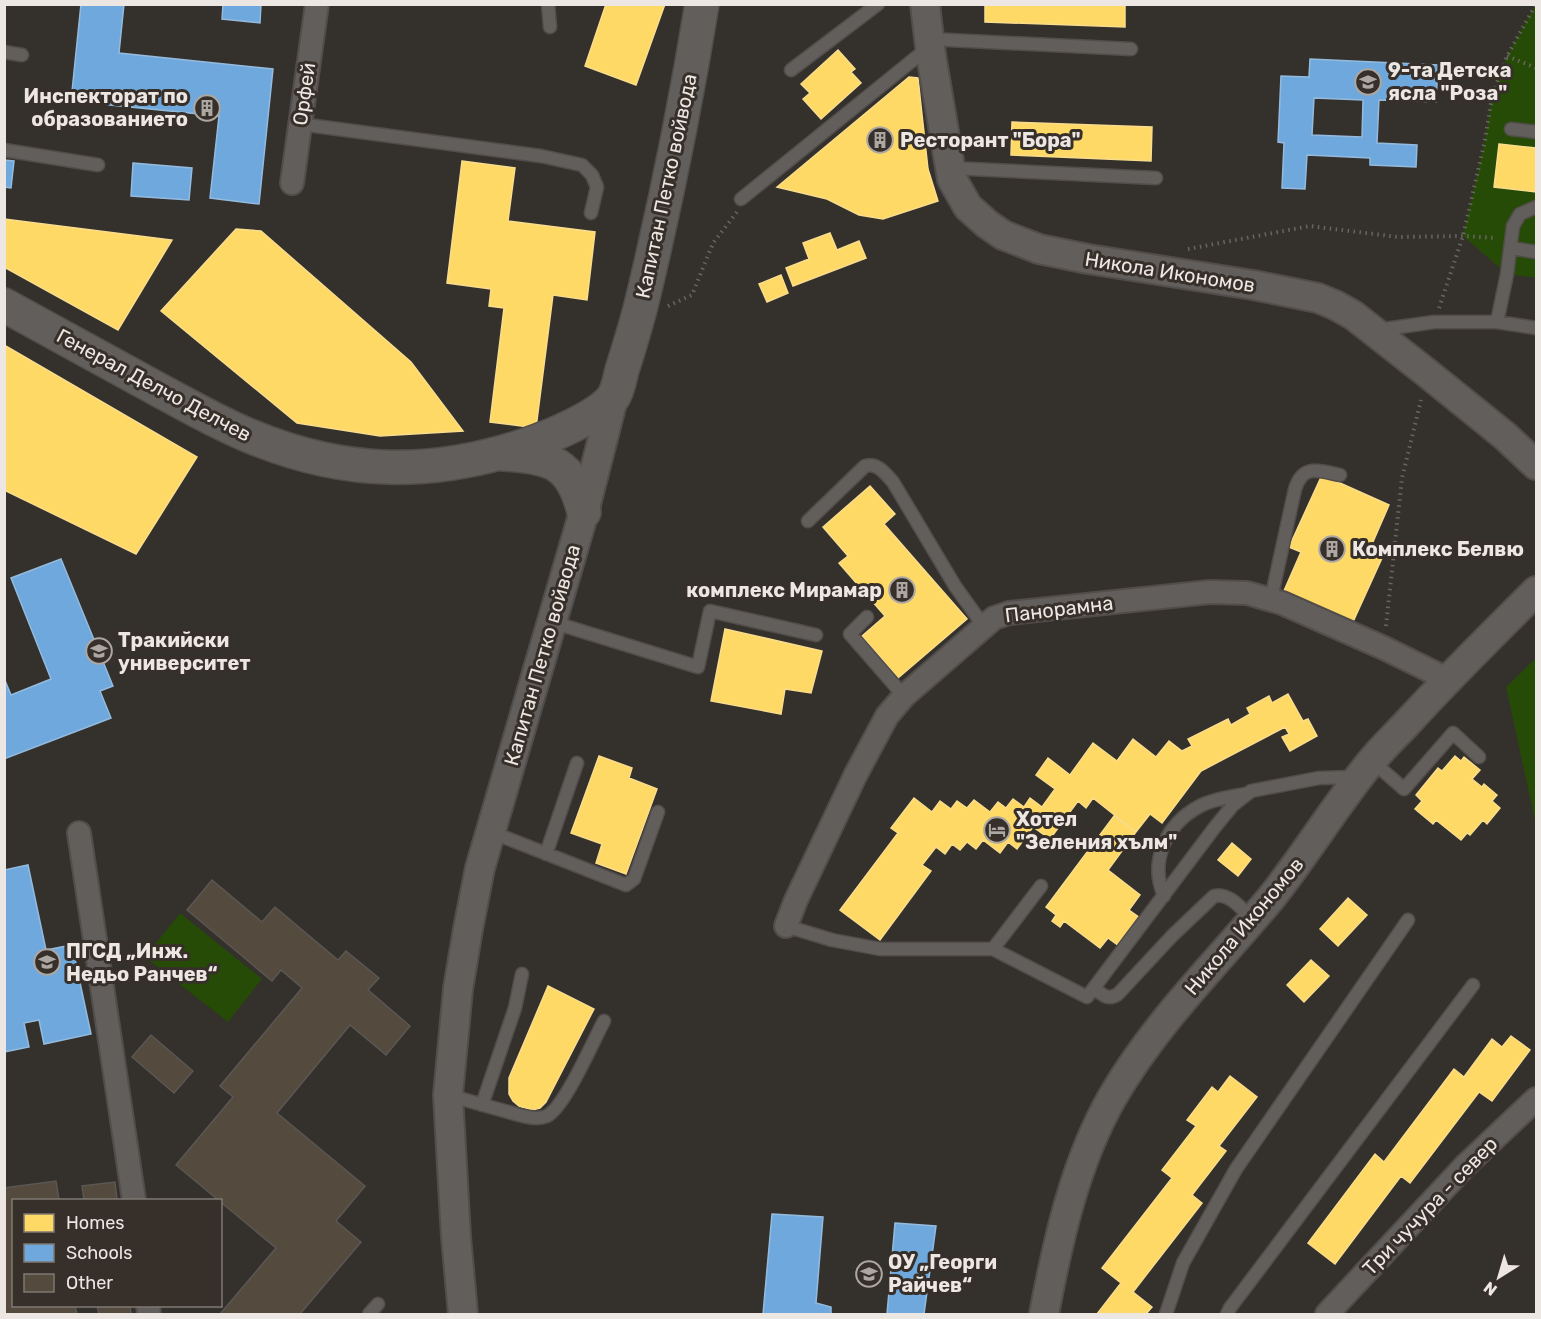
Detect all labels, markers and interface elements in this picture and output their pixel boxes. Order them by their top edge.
place label: 9-та Детска ясла "Роза" [1388,58,1511,105]
street label: Орфей [288,61,320,127]
school or university icon: 9-та Детска ясла "Роза" [1353,67,1383,97]
street label: Капитан Петко войвода [630,71,702,301]
place label: Инспекторат по образованието [24,84,188,131]
building icon: Инспекторат по образованието [192,93,222,123]
building icon: Ресторант "Бора" [865,125,895,155]
place label: Ресторант "Бора" [900,128,1081,152]
street label: Никола Икономов [1083,247,1257,297]
street label: Генерал Делчо Делчев [53,324,255,446]
building icon: Комплекс Белвю [1317,534,1347,564]
place label: Комплекс Белвю [1352,537,1524,561]
street label: Капитан Петко войвода [499,542,585,768]
building icon: комплекс Мирамар [887,575,917,605]
place label: комплекс Мирамар [686,578,882,602]
street label: Панорамна [1004,590,1114,628]
place label: Тракийски университет [118,628,250,675]
school or university icon: Тракийски университет [84,636,114,666]
place label: Хотел "Зеления хълм" [1016,807,1177,854]
hotel icon: Хотел "Зеления хълм" [982,815,1012,845]
street label: Никола Икономов [1179,852,1309,1000]
place label: ПГСД „Инж. Недьо Ранчев“ [66,939,218,986]
school or university icon: ПГСД „Инж. Недьо Ранчев“ [32,947,62,977]
street label: Три чучура - север [1358,1132,1502,1280]
legend [12,1199,222,1307]
text: Homes [66,1212,124,1234]
text: Schools [66,1242,132,1264]
north arrow [1469,1247,1529,1307]
place label: ОУ „Георги Райчев“ [888,1250,997,1297]
school or university icon: ОУ „Георги Райчев“ [854,1259,884,1289]
text: Other [66,1272,113,1294]
text: N [1480,1278,1501,1300]

